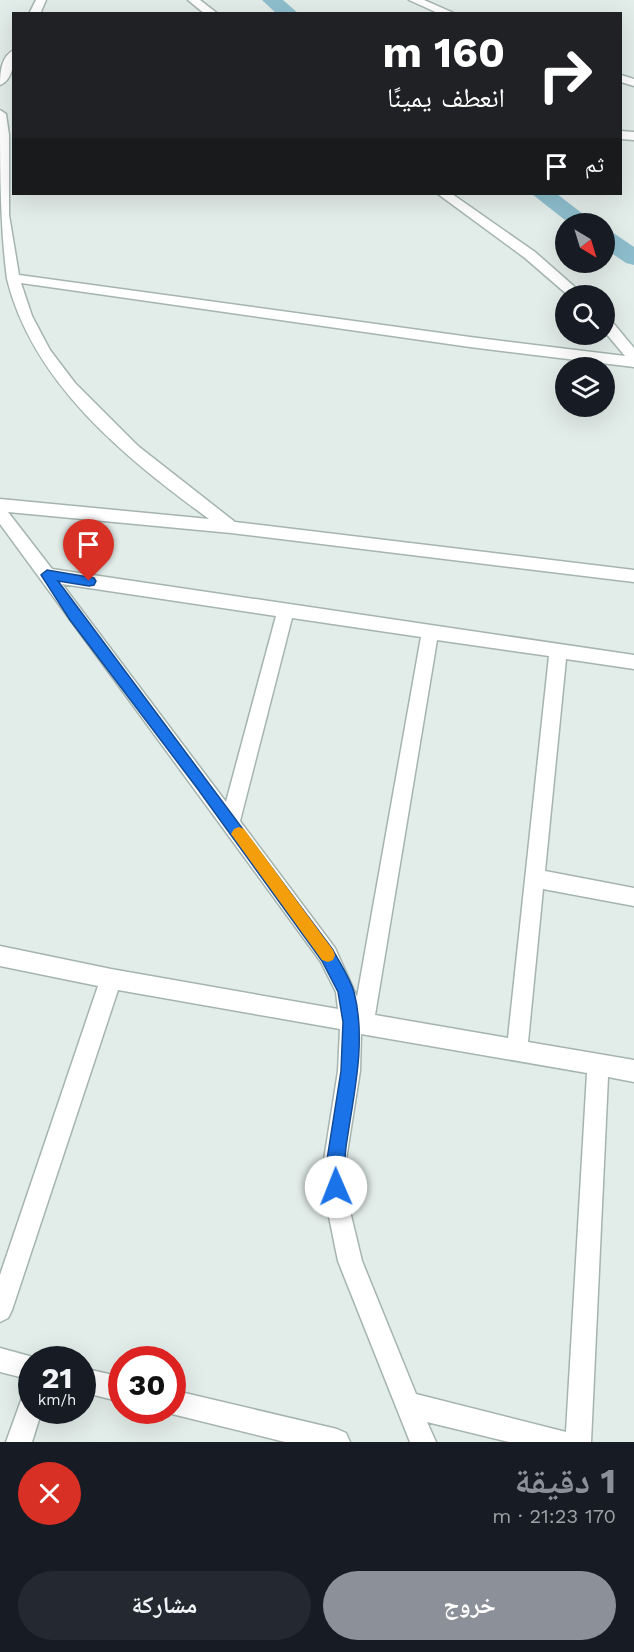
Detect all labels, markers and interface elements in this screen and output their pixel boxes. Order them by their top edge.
text: 160 m [382,28,505,77]
icon: right [526,36,604,114]
text: انعطف يمينًا [387,82,505,114]
icon: arrive [540,150,573,183]
text: ثم [585,152,604,177]
north arrow [555,213,615,273]
map controls [555,213,615,417]
button: search [555,285,615,345]
button: layers [555,357,615,417]
pin [63,519,114,581]
icon: arrive [72,528,105,561]
position arrow [304,1155,368,1219]
speed limit sign: 30 [108,1346,186,1424]
text: 21 [42,1360,72,1395]
text: km/h [38,1391,76,1409]
text: 1 دقيقة [515,1460,616,1502]
button: close [18,1462,81,1525]
text: 170 m · 21:23 [492,1504,616,1528]
button: مشاركة [18,1571,311,1640]
button: خروج [323,1571,616,1640]

